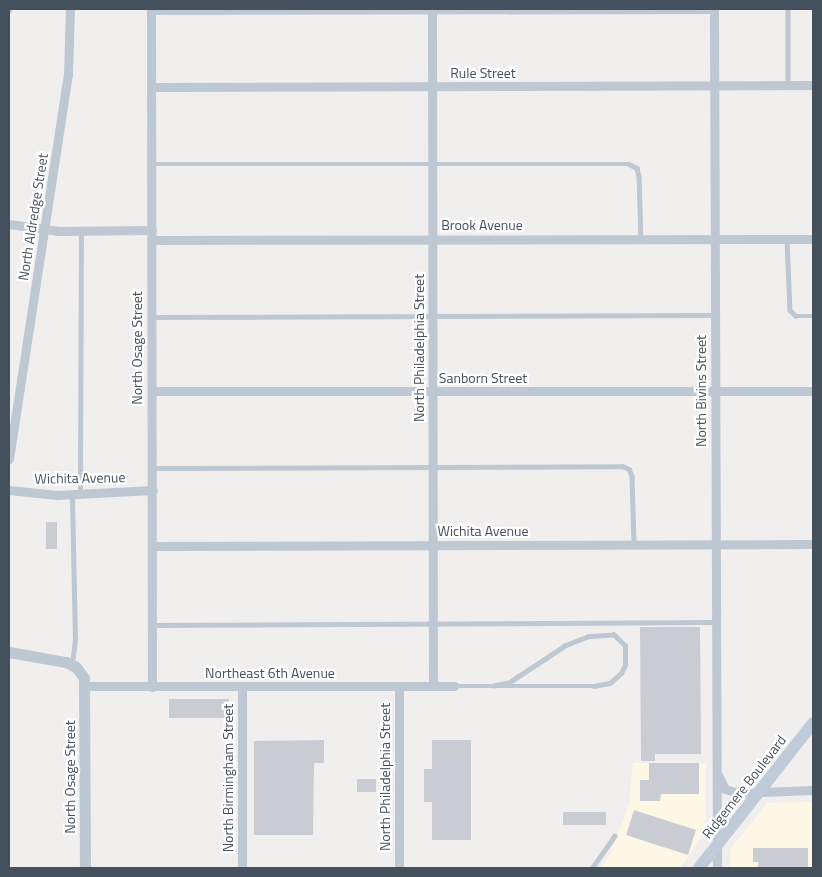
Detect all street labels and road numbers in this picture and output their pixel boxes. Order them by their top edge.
street label: Rule Street [450,65,516,81]
street label: North Aldredge Street [15,152,51,282]
street label: Brook Avenue [441,217,523,233]
street label: North Philadelphia Street [411,274,427,422]
street label: North Osage Street [129,291,145,405]
street label: North Bivins Street [693,335,709,447]
street label: Sanborn Street [439,370,527,386]
street label: Wichita Avenue [34,469,126,487]
street label: Wichita Avenue [438,523,528,539]
street label: Northeast 6th Avenue [205,665,335,681]
street label: North Philadelphia Street [377,703,393,851]
street label: North Birmingham Street [220,704,236,852]
street label: North Osage Street [62,720,78,834]
street label: Ridgemere Boulevard [698,732,790,842]

